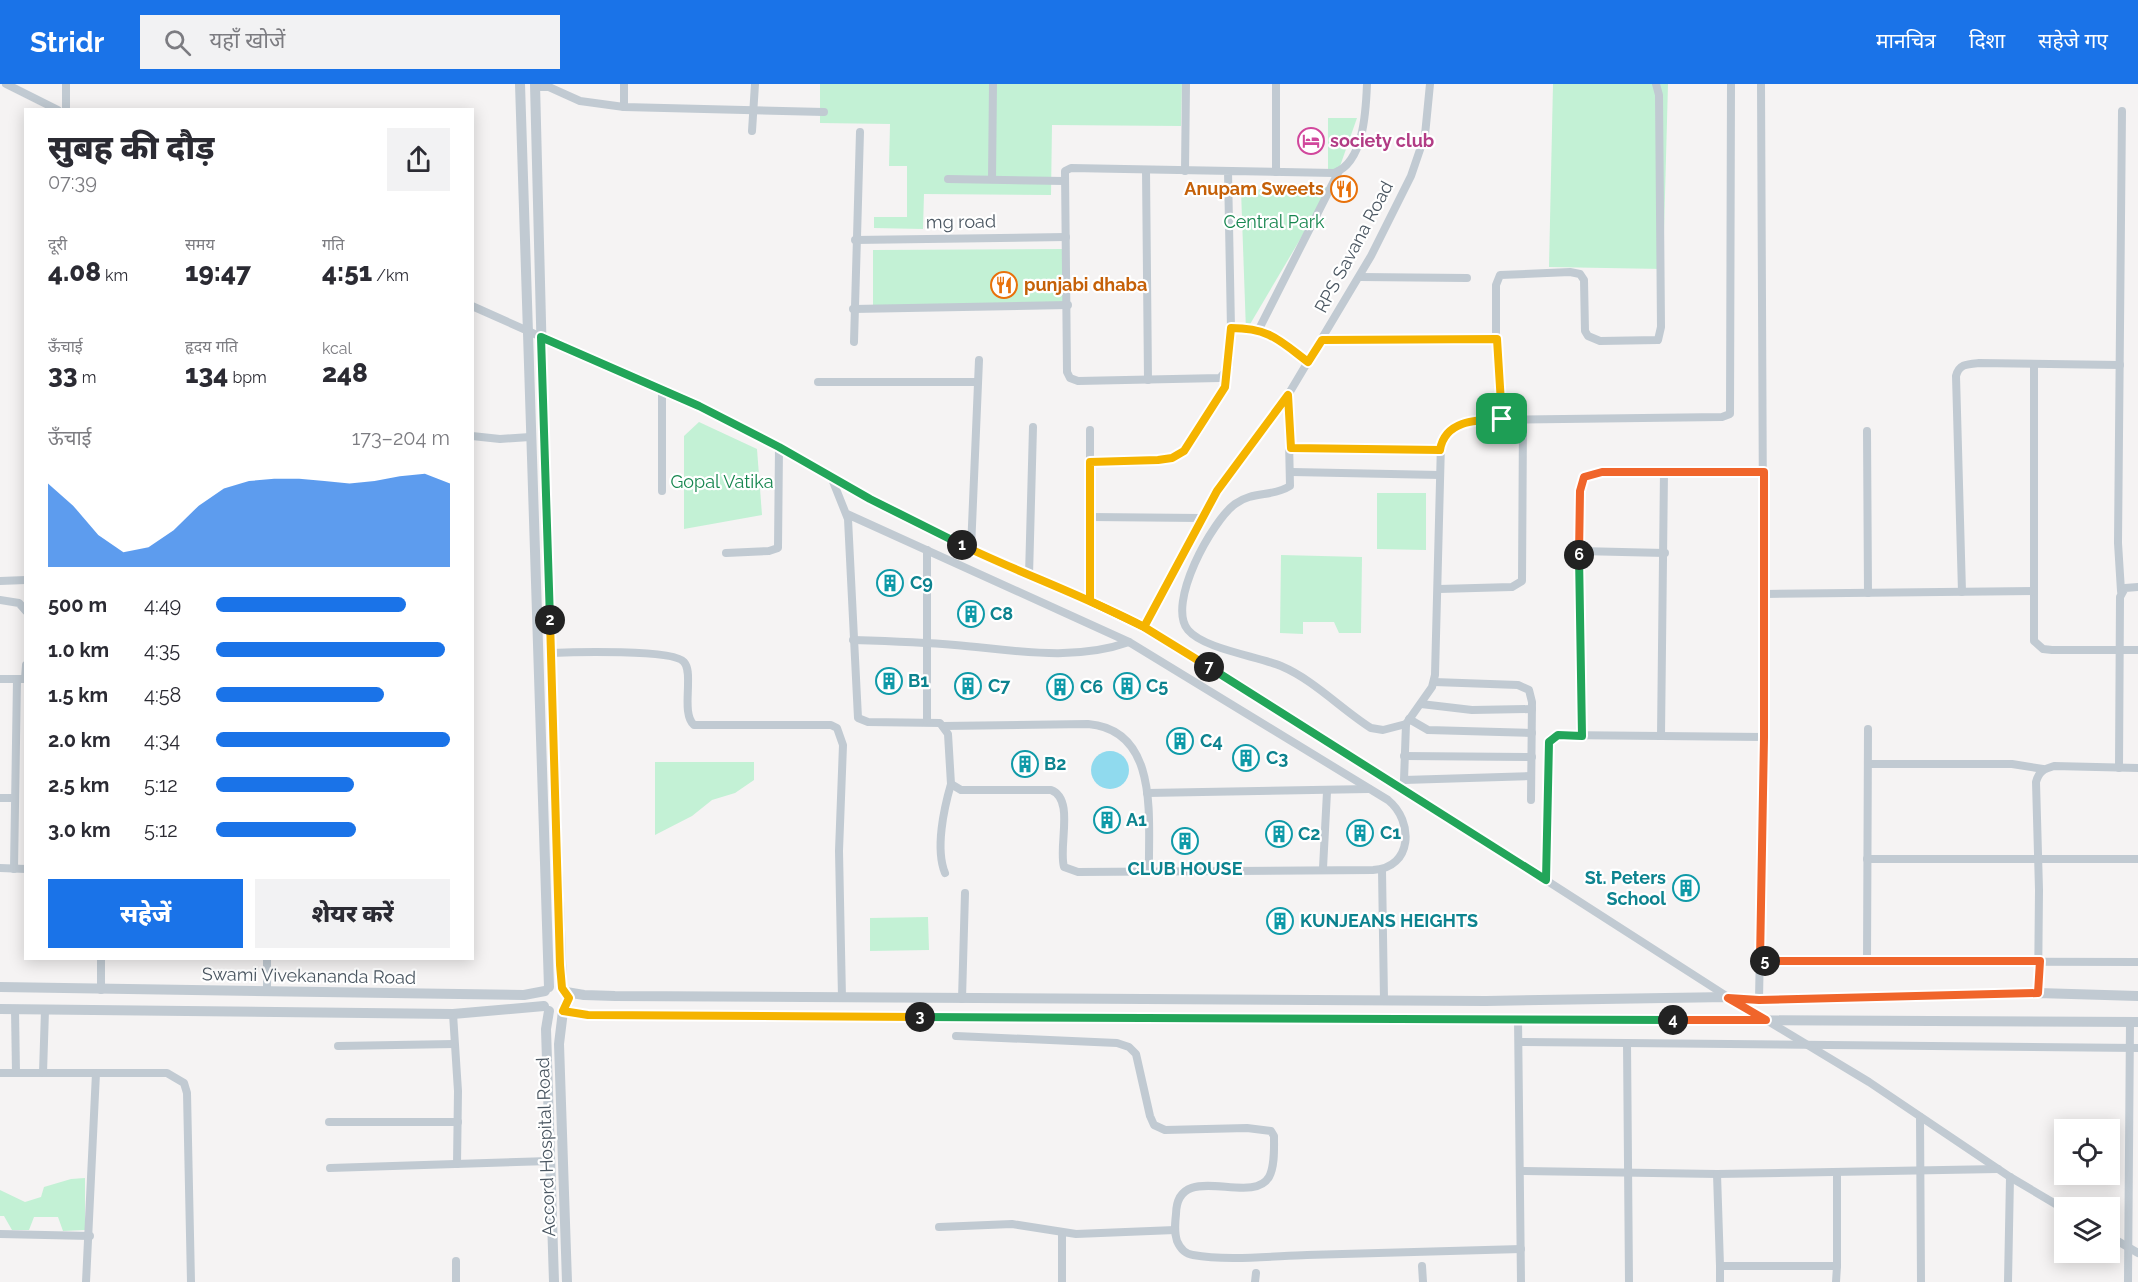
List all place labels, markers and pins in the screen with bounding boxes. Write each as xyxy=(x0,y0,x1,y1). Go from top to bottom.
hotel icon: society club xyxy=(1296,126,1326,156)
place label: society club xyxy=(1330,130,1434,151)
restaurant icon: Anupam Sweets xyxy=(1329,174,1359,204)
place label: Anupam Sweets xyxy=(1184,178,1324,199)
restaurant icon: punjabi dhaba xyxy=(989,270,1019,300)
place label: punjabi dhaba xyxy=(1024,274,1147,295)
pin xyxy=(1476,393,1527,444)
pin: 1 xyxy=(947,530,977,560)
pin: 6 xyxy=(1564,540,1594,570)
building icon: C9 xyxy=(875,568,905,598)
place label: C9 xyxy=(910,572,933,593)
building icon: C8 xyxy=(956,599,986,629)
place label: C8 xyxy=(990,603,1013,624)
pin: 2 xyxy=(535,605,565,635)
pin: 7 xyxy=(1194,652,1224,682)
building icon: B1 xyxy=(874,666,904,696)
place label: B1 xyxy=(908,670,929,691)
building icon: C7 xyxy=(953,671,983,701)
building icon: C5 xyxy=(1112,671,1142,701)
building icon: C6 xyxy=(1045,672,1075,702)
place label: C7 xyxy=(988,675,1011,696)
place label: C5 xyxy=(1146,675,1168,696)
place label: C6 xyxy=(1080,676,1103,697)
building icon: C4 xyxy=(1165,726,1195,756)
place label: C4 xyxy=(1200,730,1223,751)
building icon: C3 xyxy=(1231,743,1261,773)
place label: C3 xyxy=(1266,747,1288,768)
building icon: B2 xyxy=(1010,749,1040,779)
place label: B2 xyxy=(1044,753,1066,774)
building icon: A1 xyxy=(1092,805,1122,835)
place label: A1 xyxy=(1126,809,1147,830)
building icon: C1 xyxy=(1345,818,1375,848)
building icon: C2 xyxy=(1264,819,1294,849)
place label: C1 xyxy=(1380,822,1401,843)
place label: C2 xyxy=(1298,823,1321,844)
building icon: CLUB HOUSE xyxy=(1170,826,1200,856)
place label: CLUB HOUSE xyxy=(1128,858,1243,879)
place label: St. Peters School xyxy=(1585,867,1666,909)
building icon: St. Peters School xyxy=(1671,873,1701,903)
building icon: KUNJEANS HEIGHTS xyxy=(1265,906,1295,936)
place label: KUNJEANS HEIGHTS xyxy=(1300,910,1478,931)
pin: 5 xyxy=(1750,946,1780,976)
pin: 3 xyxy=(905,1002,935,1032)
pin: 4 xyxy=(1658,1005,1688,1035)

